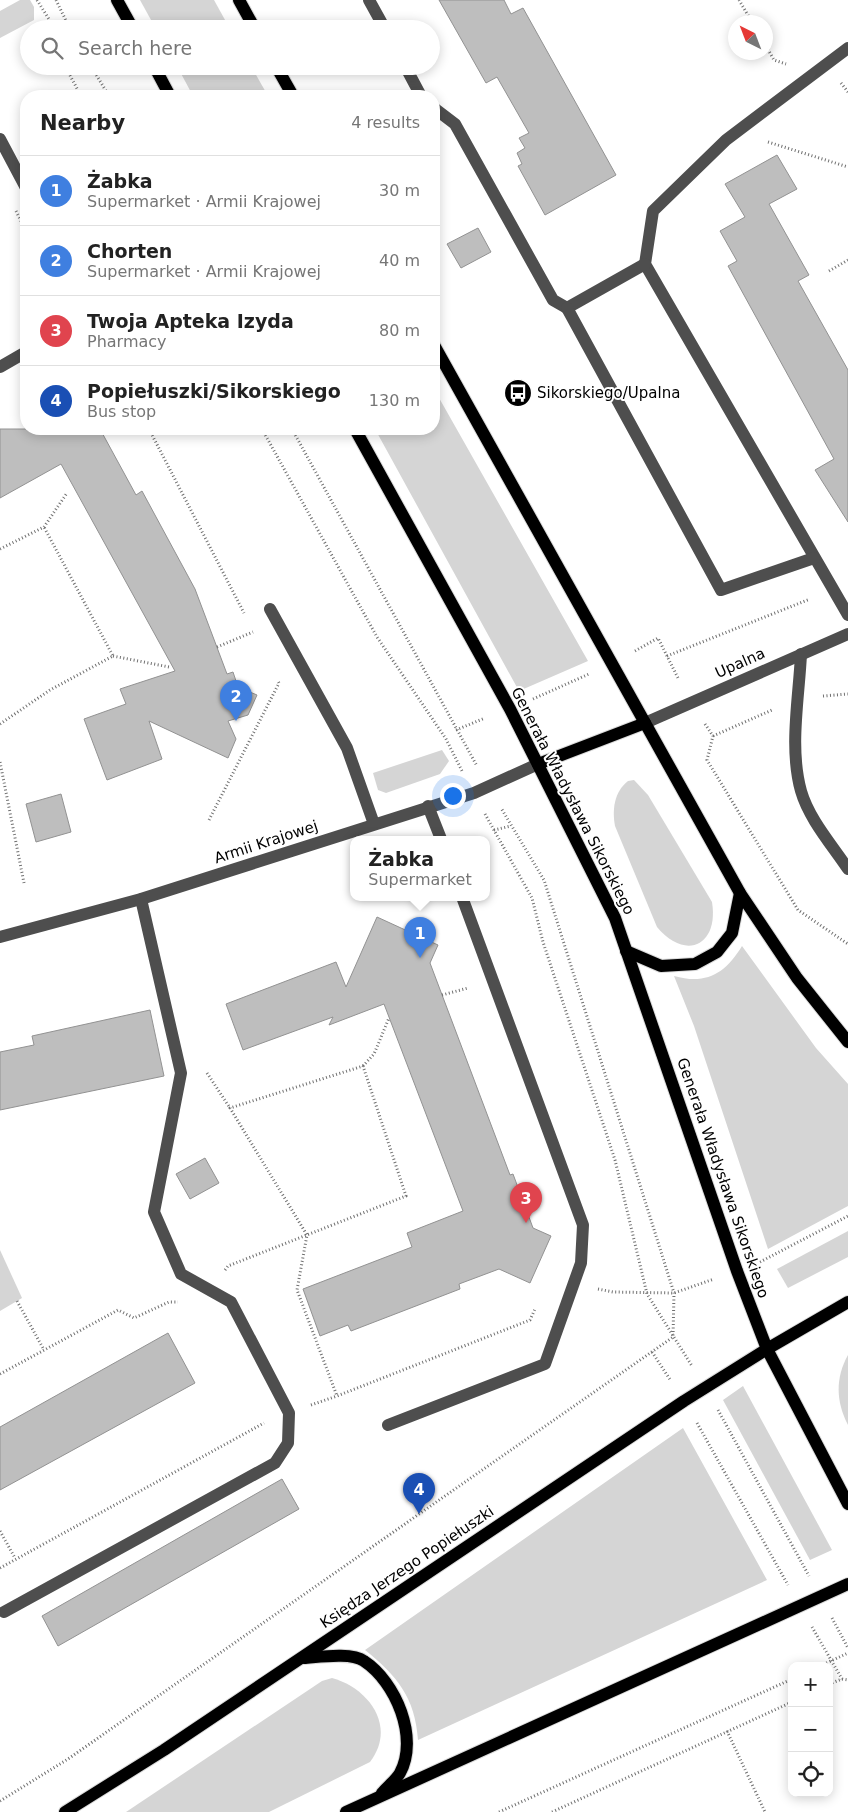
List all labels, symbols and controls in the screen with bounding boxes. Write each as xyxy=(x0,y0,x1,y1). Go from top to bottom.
north arrow xyxy=(728,15,773,60)
search box xyxy=(20,20,440,75)
icon: search xyxy=(38,34,66,62)
text: Search here xyxy=(78,37,192,59)
text: Nearby xyxy=(40,111,125,135)
text: 4 results xyxy=(351,113,420,132)
text: Żabka xyxy=(87,170,153,192)
text: 1 xyxy=(50,181,62,200)
text: 30 m xyxy=(379,181,420,200)
text: Supermarket · Armii Krajowej xyxy=(87,192,321,211)
text: Chorten xyxy=(87,240,172,262)
text: 2 xyxy=(50,251,62,270)
text: 40 m xyxy=(379,251,420,270)
text: Supermarket · Armii Krajowej xyxy=(87,262,321,281)
text: Twoja Apteka Izyda xyxy=(87,310,294,332)
text: 3 xyxy=(50,321,62,340)
text: 80 m xyxy=(379,321,420,340)
text: Pharmacy xyxy=(87,332,167,351)
bus stop icon: Sikorskiego/Upalna xyxy=(503,378,533,408)
text: Popiełuszki/Sikorskiego xyxy=(87,380,341,402)
place label: Sikorskiego/Upalna xyxy=(537,384,680,402)
text: 4 xyxy=(50,391,62,410)
text: 130 m xyxy=(369,391,420,410)
text: Bus stop xyxy=(87,402,156,421)
street label: Upalna xyxy=(712,644,768,682)
pin: 2 xyxy=(220,680,252,721)
street label: Generała Władysława Sikorskiego xyxy=(508,684,638,918)
your location xyxy=(440,783,466,809)
street label: Armii Krajowej xyxy=(212,817,320,867)
popup xyxy=(350,836,490,901)
text: Żabka xyxy=(368,848,434,870)
text: Supermarket xyxy=(368,870,472,889)
pin: 1 xyxy=(404,917,436,958)
street label: Generała Władysława Sikorskiego xyxy=(673,1055,773,1301)
pin: 3 xyxy=(510,1182,542,1223)
pin: 4 xyxy=(403,1473,435,1514)
street label: Księdza Jerzego Popiełuszki xyxy=(317,1502,497,1632)
map controls xyxy=(788,1662,833,1797)
button: + xyxy=(788,1662,833,1707)
button: − xyxy=(788,1707,833,1752)
button: locate xyxy=(788,1752,833,1797)

